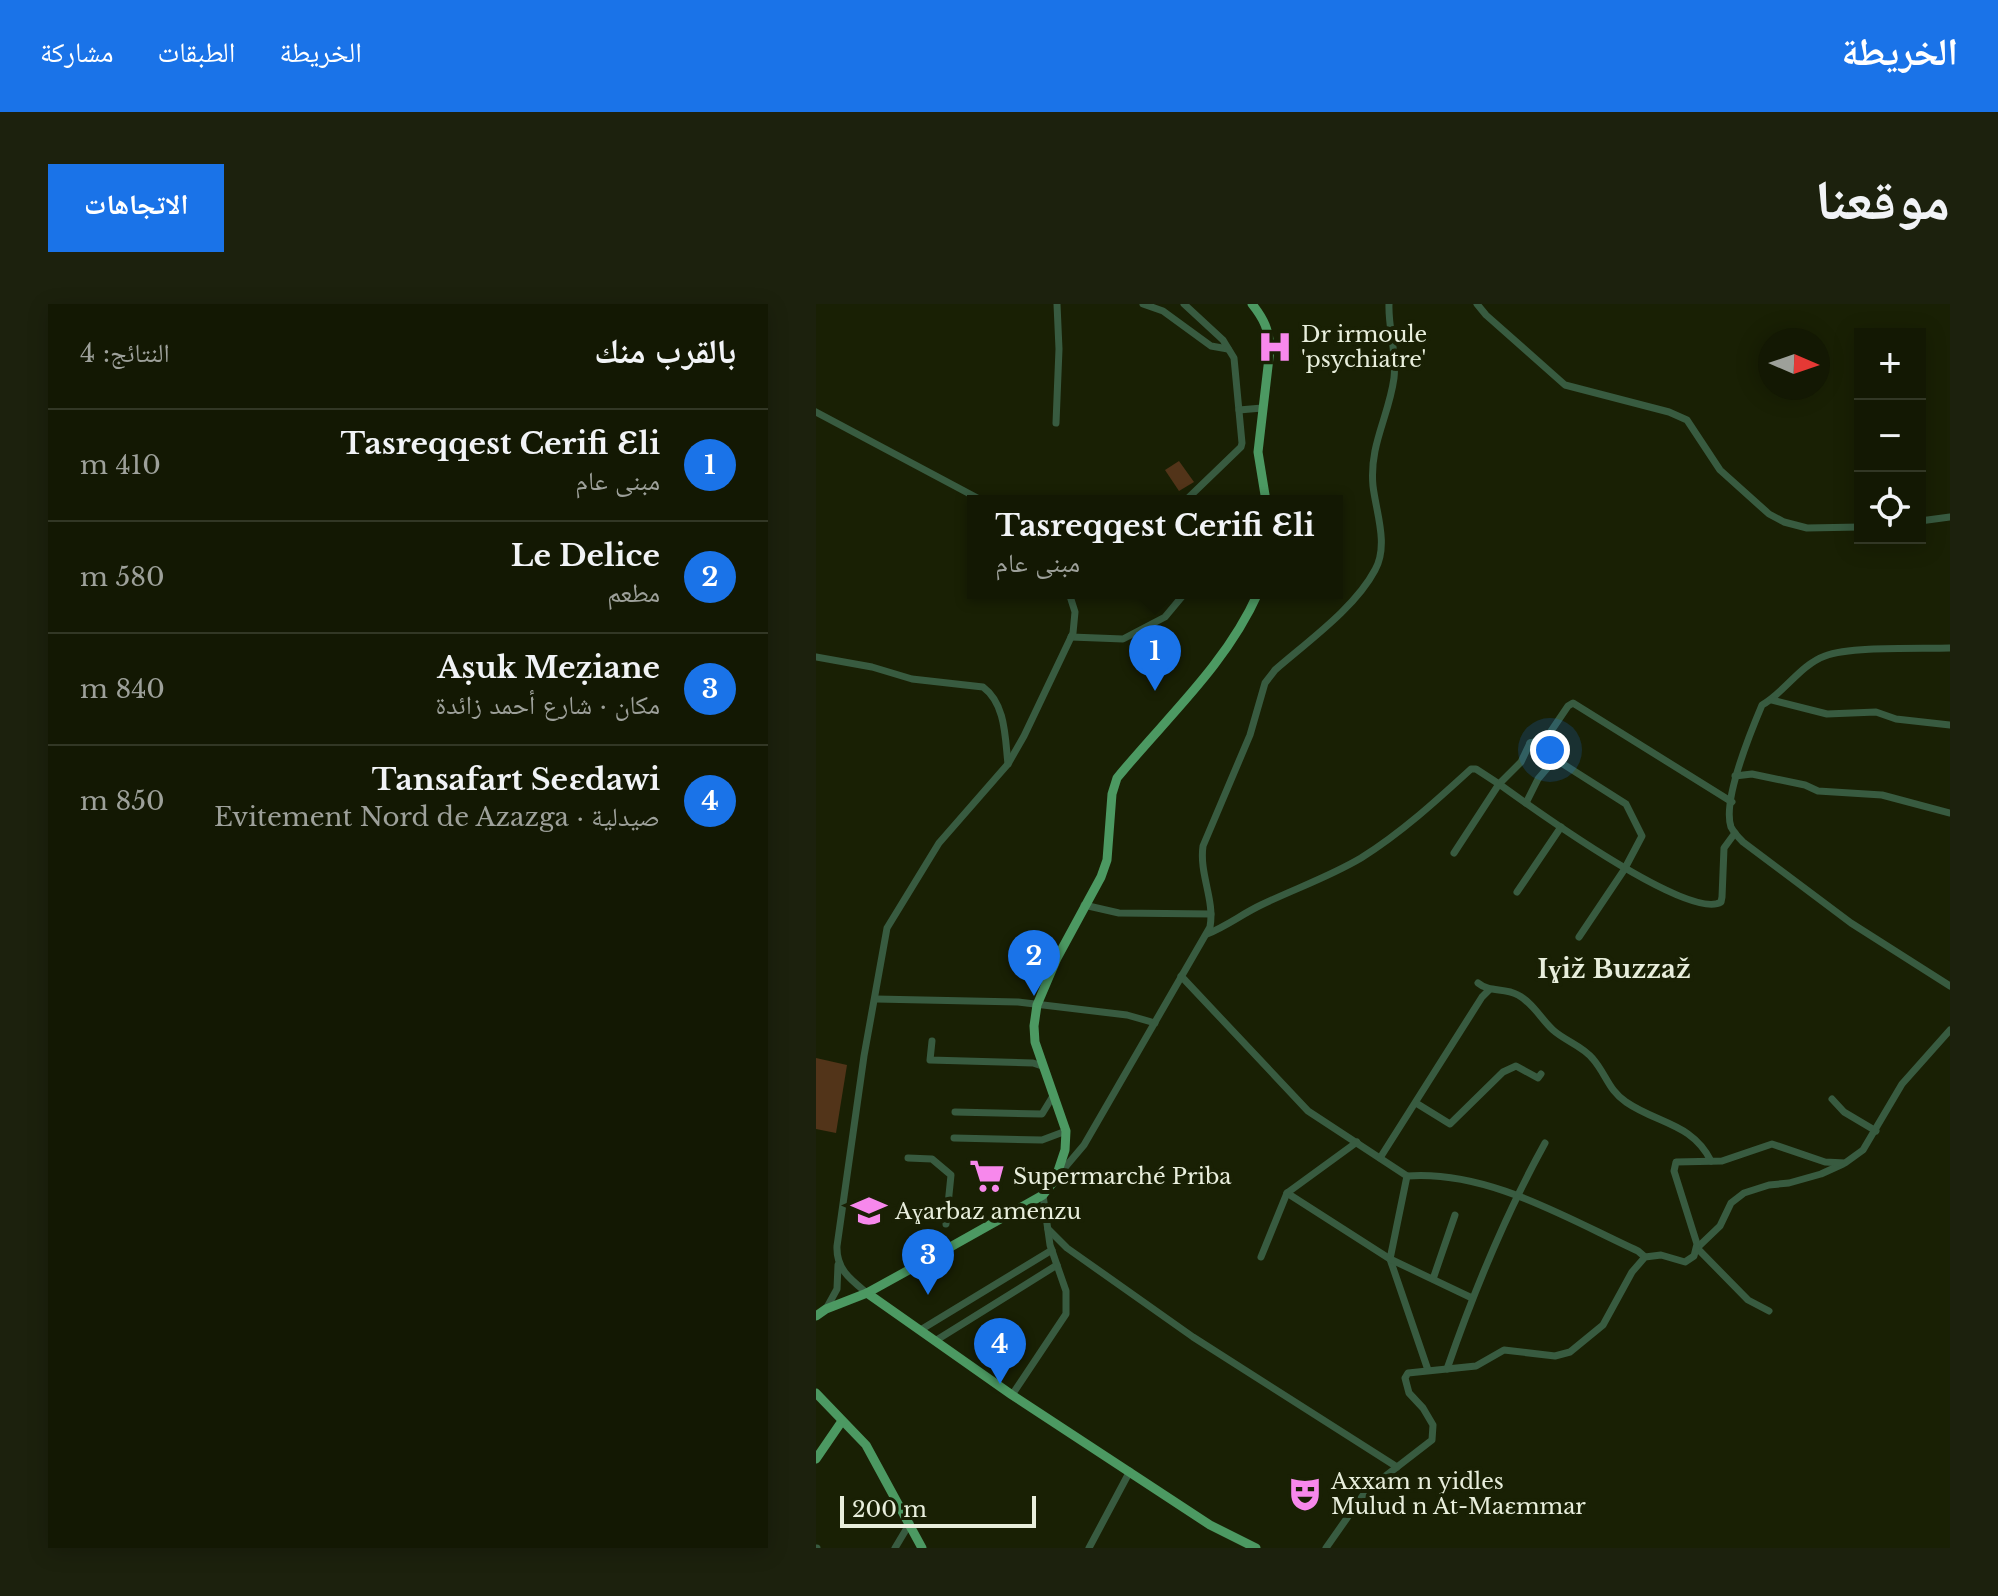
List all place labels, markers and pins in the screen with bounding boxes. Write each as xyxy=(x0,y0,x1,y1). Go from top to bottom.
place label: Dr irmoule 'psychiatre' xyxy=(1301,321,1427,373)
hospital icon: Dr irmoule 'psychiatre' xyxy=(1256,328,1294,366)
pin: 1 xyxy=(1129,625,1181,691)
pin: 2 xyxy=(1008,930,1060,996)
supermarket icon: Supermarché Priba xyxy=(968,1157,1006,1195)
place label: Supermarché Priba xyxy=(1013,1163,1232,1190)
school or university icon: Aɣarbaz amenzu xyxy=(850,1192,888,1230)
place label: Aɣarbaz amenzu xyxy=(894,1198,1082,1225)
pin: 3 xyxy=(902,1229,954,1295)
pin: 4 xyxy=(974,1318,1026,1384)
place label: Axxam n yidles Mulud n At-Maɛmmar xyxy=(1330,1468,1586,1520)
theatre icon: Axxam n yidles Mulud n At-Maɛmmar xyxy=(1286,1475,1324,1513)

